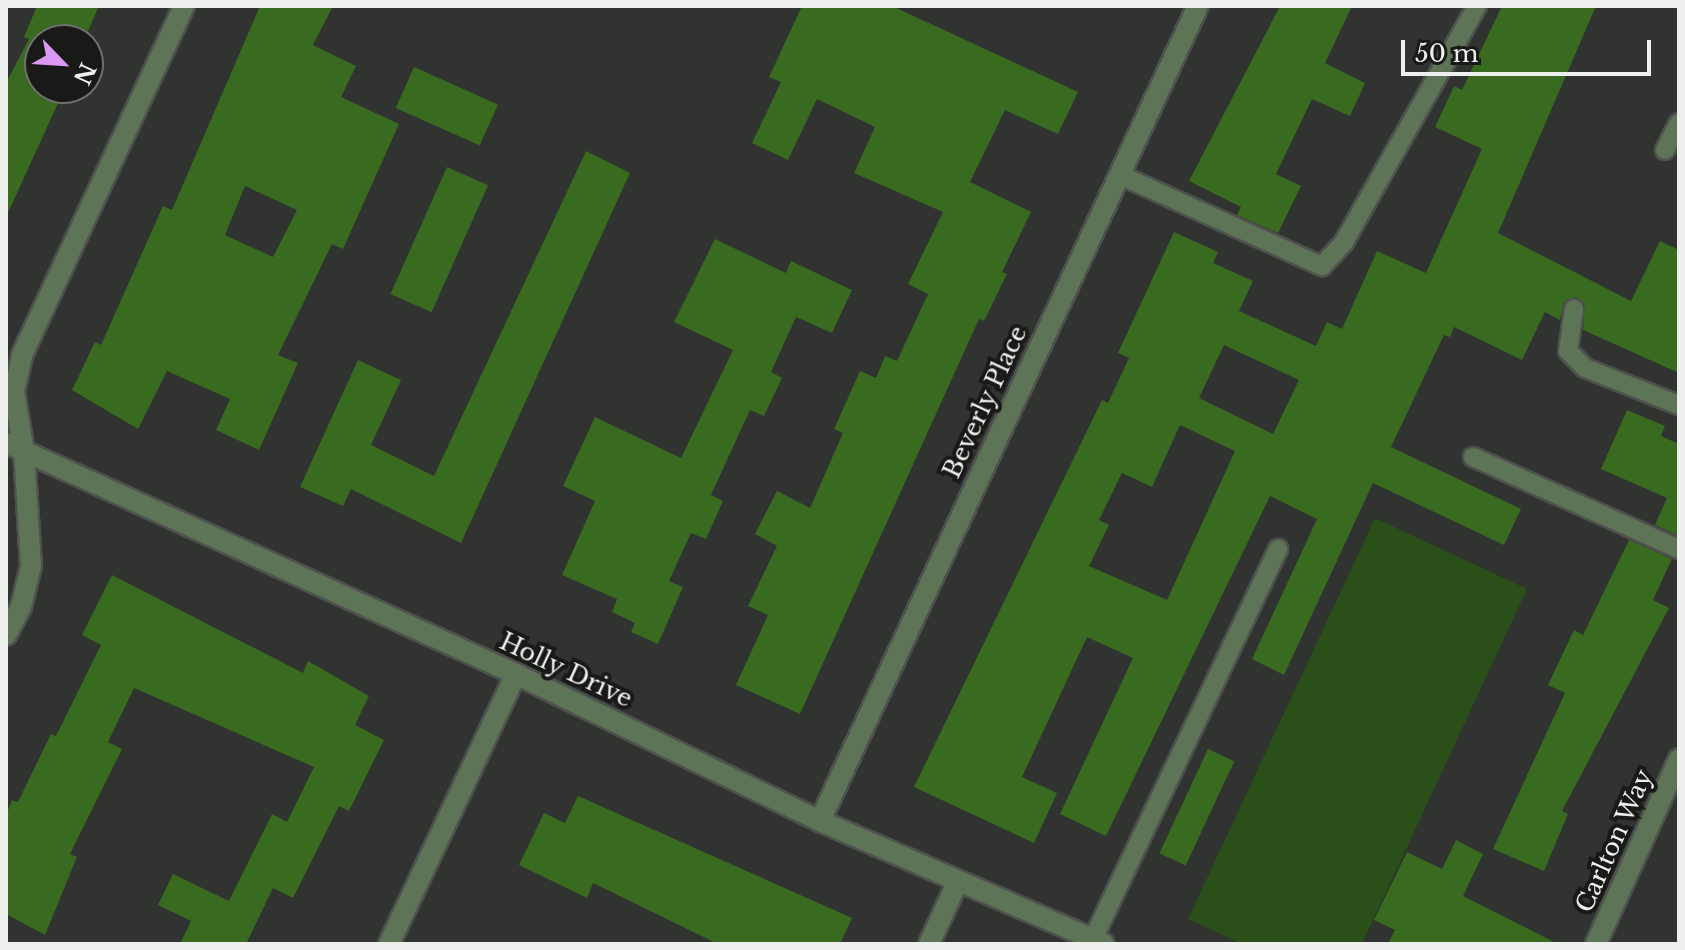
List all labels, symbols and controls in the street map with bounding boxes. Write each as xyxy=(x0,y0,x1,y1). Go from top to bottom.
north arrow xyxy=(24,24,104,104)
scale bar xyxy=(1405,24,1655,74)
text: 50 m xyxy=(1415,39,1478,68)
text: N xyxy=(68,58,101,89)
street label: Beverly Place xyxy=(937,321,1033,483)
street label: Holly Drive xyxy=(495,627,637,713)
street label: Carlton Way xyxy=(1569,765,1659,917)

